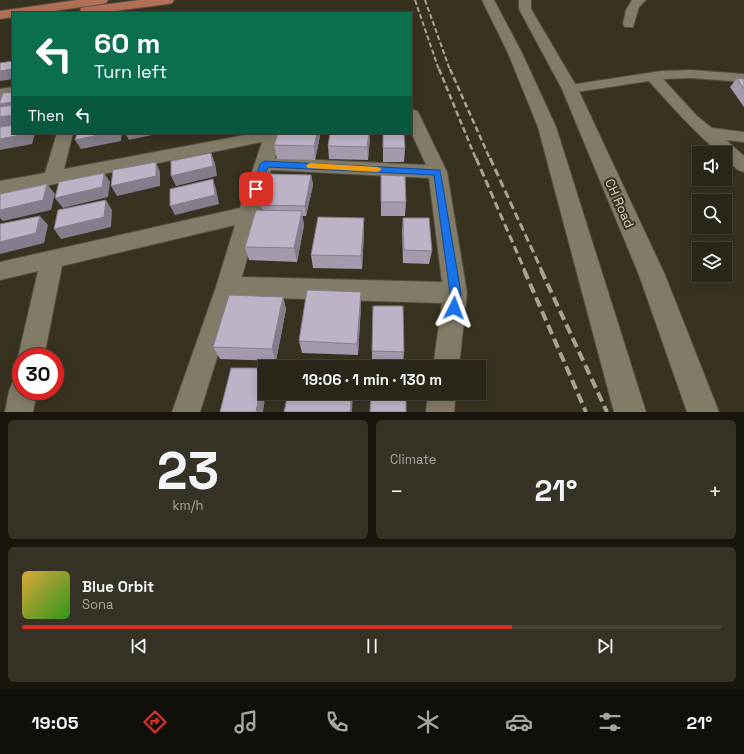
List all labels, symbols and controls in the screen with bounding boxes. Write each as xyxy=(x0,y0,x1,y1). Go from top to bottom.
text: 60 m xyxy=(94,25,160,61)
icon: left xyxy=(28,28,80,80)
text: Turn left xyxy=(94,60,167,83)
icon: left xyxy=(72,104,94,126)
text: Then xyxy=(28,106,64,125)
map controls xyxy=(692,146,732,282)
button: sound xyxy=(692,146,732,186)
pin xyxy=(239,172,273,206)
street label: CH Road xyxy=(601,176,638,230)
icon: arrive xyxy=(245,178,267,200)
button: search xyxy=(692,194,732,234)
button: layers xyxy=(692,242,732,282)
position arrow xyxy=(433,287,475,329)
speed limit sign: 30 xyxy=(12,348,64,400)
text: 19:06 · 1 min · 130 m xyxy=(302,370,442,389)
text: 23 xyxy=(157,438,219,504)
text: Climate xyxy=(390,451,436,468)
text: 21° xyxy=(534,471,578,510)
text: − xyxy=(390,477,404,505)
text: + xyxy=(708,477,722,505)
text: km/h xyxy=(173,497,203,514)
text: Blue Orbit xyxy=(82,577,154,596)
text: Sona xyxy=(82,596,113,613)
icon: previous xyxy=(128,635,150,657)
icon: pause xyxy=(361,635,383,657)
icon: next xyxy=(594,635,616,657)
icon: directions xyxy=(141,708,169,736)
icon: music xyxy=(232,708,260,736)
icon: phone xyxy=(323,708,351,736)
icon: climate xyxy=(414,708,442,736)
icon: car xyxy=(505,708,533,736)
icon: filters xyxy=(596,708,624,736)
text: 19:05 xyxy=(31,711,79,734)
text: 21° xyxy=(687,711,712,734)

